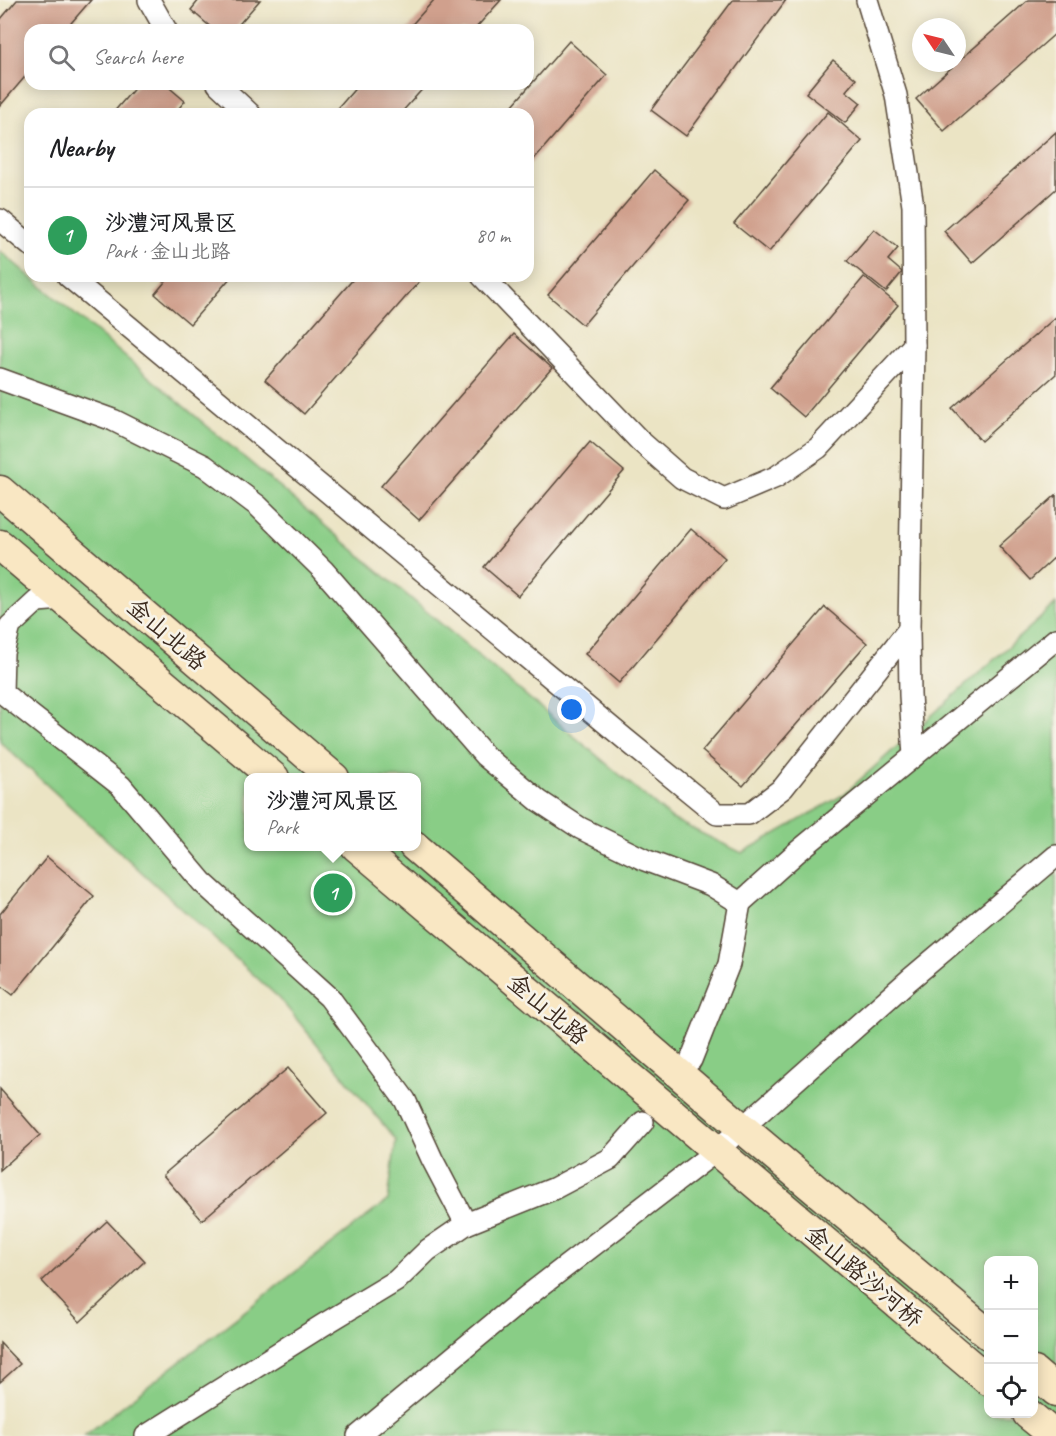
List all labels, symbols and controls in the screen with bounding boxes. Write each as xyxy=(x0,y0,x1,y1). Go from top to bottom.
north arrow xyxy=(912,18,966,72)
search box xyxy=(24,24,534,90)
icon: search xyxy=(45,41,78,74)
text: Search here xyxy=(93,43,183,71)
text: Nearby xyxy=(48,131,113,164)
text: 沙澧河风景区 xyxy=(105,209,237,237)
text: 1 xyxy=(63,223,72,248)
text: 80 m xyxy=(476,223,510,248)
text: Park · 金山北路 xyxy=(105,239,230,264)
street label: 金山北路 xyxy=(121,591,213,677)
your location xyxy=(557,695,586,724)
popup xyxy=(244,773,421,851)
text: 沙澧河风景区 xyxy=(266,787,399,815)
text: Park xyxy=(266,815,298,840)
pin: 1 xyxy=(314,870,352,916)
street label: 金山北路 xyxy=(502,967,594,1051)
street label: 金山路沙河桥 xyxy=(799,1218,929,1334)
map controls xyxy=(984,1256,1038,1418)
button: + xyxy=(984,1256,1038,1310)
button: − xyxy=(984,1310,1038,1364)
button: locate xyxy=(984,1364,1038,1418)

